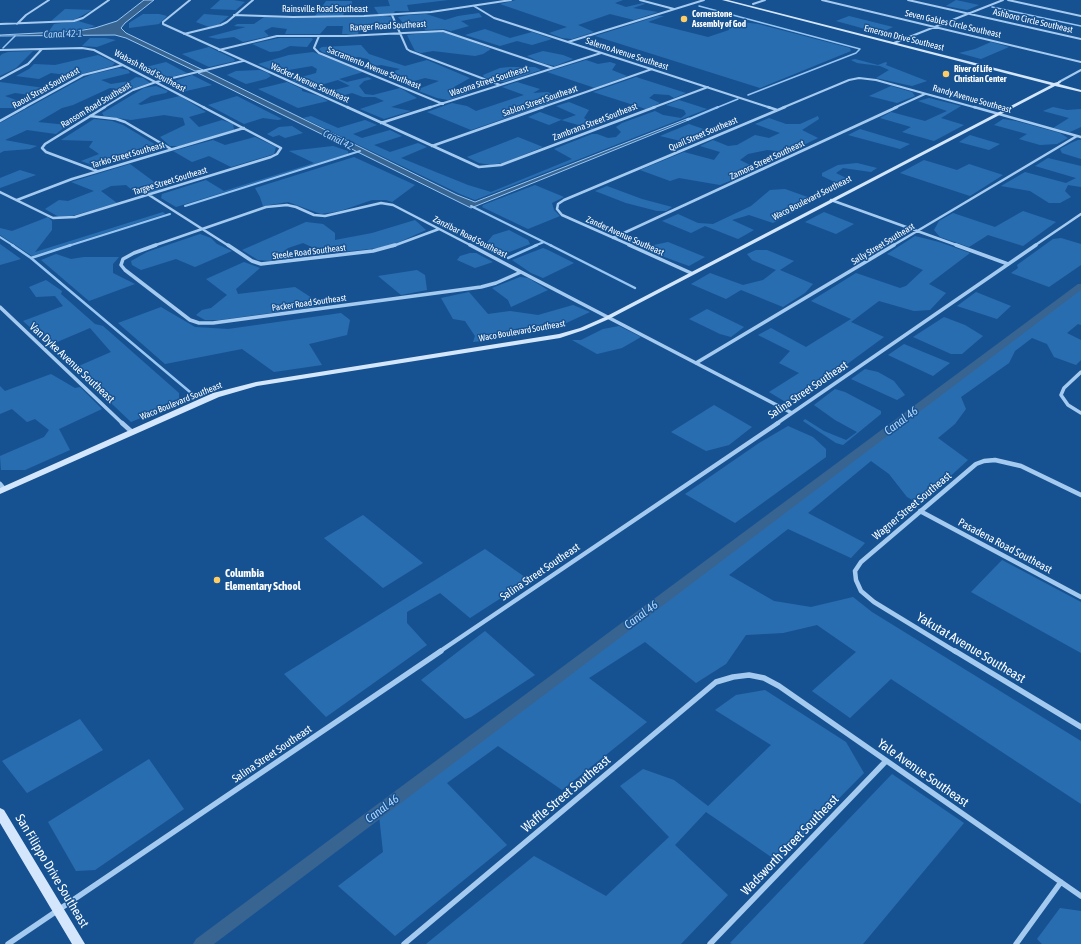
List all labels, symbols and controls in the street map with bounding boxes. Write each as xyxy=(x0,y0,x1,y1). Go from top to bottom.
street label: Rainsville Road Southeast xyxy=(282,4,368,14)
street label: Ashboro Circle Southeast xyxy=(992,7,1074,35)
street label: Seven Gables Circle Southeast xyxy=(904,8,1002,40)
place label: Cornerstone Assembly of God xyxy=(692,9,746,30)
marker: Cornerstone Assembly of God xyxy=(679,14,689,24)
street label: Ranger Road Southeast xyxy=(350,19,426,33)
street label: Emerson Drive Southeast xyxy=(863,23,945,53)
water label: Canal 42-1 xyxy=(43,27,83,41)
street label: Salerno Avenue Southeast xyxy=(584,36,670,72)
street label: Sacramento Avenue Southeast xyxy=(325,44,423,92)
street label: Wabash Road Southeast xyxy=(112,48,188,94)
street label: Wacker Avenue Southeast xyxy=(269,61,351,105)
street label: Wacona Street Southeast xyxy=(448,63,530,99)
place label: River of Life Christian Center xyxy=(954,64,1007,85)
street label: Raoul Street Southeast xyxy=(10,65,82,111)
marker: River of Life Christian Center xyxy=(941,69,951,79)
street label: Ransom Road Southeast xyxy=(59,80,133,130)
street label: Sablon Street Southeast xyxy=(501,83,579,119)
street label: Randy Avenue Southeast xyxy=(931,83,1013,115)
street label: Zambrana Street Southeast xyxy=(551,101,639,143)
street label: Quail Street Southeast xyxy=(667,115,739,153)
water label: Canal 42 xyxy=(321,127,355,153)
street label: Zamora Street Southeast xyxy=(728,138,806,182)
street label: Tarkio Street Southeast xyxy=(90,139,166,171)
street label: Targee Street Southeast xyxy=(131,165,209,197)
street label: Waco Boulevard Southeast xyxy=(770,173,854,223)
street label: Zanzibar Road Southeast xyxy=(431,214,509,260)
street label: Zander Avenue Southeast xyxy=(584,214,666,258)
street label: Sally Street Southeast xyxy=(849,221,917,267)
street label: Steele Road Southeast xyxy=(272,242,346,262)
street label: Packer Road Southeast xyxy=(271,292,347,314)
street label: Waco Boulevard Southeast xyxy=(478,318,566,344)
street label: Van Dyke Avenue Southeast xyxy=(27,320,117,406)
street label: Salina Street Southeast xyxy=(766,358,850,422)
street label: Waco Boulevard Southeast xyxy=(138,380,224,422)
water label: Canal 46 xyxy=(881,404,921,438)
street label: Wagner Street Southeast xyxy=(870,469,954,543)
street label: Pasadena Road Southeast xyxy=(956,516,1054,576)
street label: Salina Street Southeast xyxy=(498,540,582,604)
place label: Columbia Elementary School xyxy=(225,567,301,593)
marker: Columbia Elementary School xyxy=(212,575,222,585)
water label: Canal 46 xyxy=(621,598,661,632)
street label: Yakutat Avenue Southeast xyxy=(914,609,1028,687)
street label: Salina Street Southeast xyxy=(230,722,314,786)
street label: Yale Avenue Southeast xyxy=(874,736,972,810)
street label: Waffle Street Southeast xyxy=(518,752,614,836)
water label: Canal 46 xyxy=(362,792,402,826)
street label: Wadsworth Street Southeast xyxy=(738,792,842,898)
street label: San Filippo Drive Southeast xyxy=(12,811,92,931)

